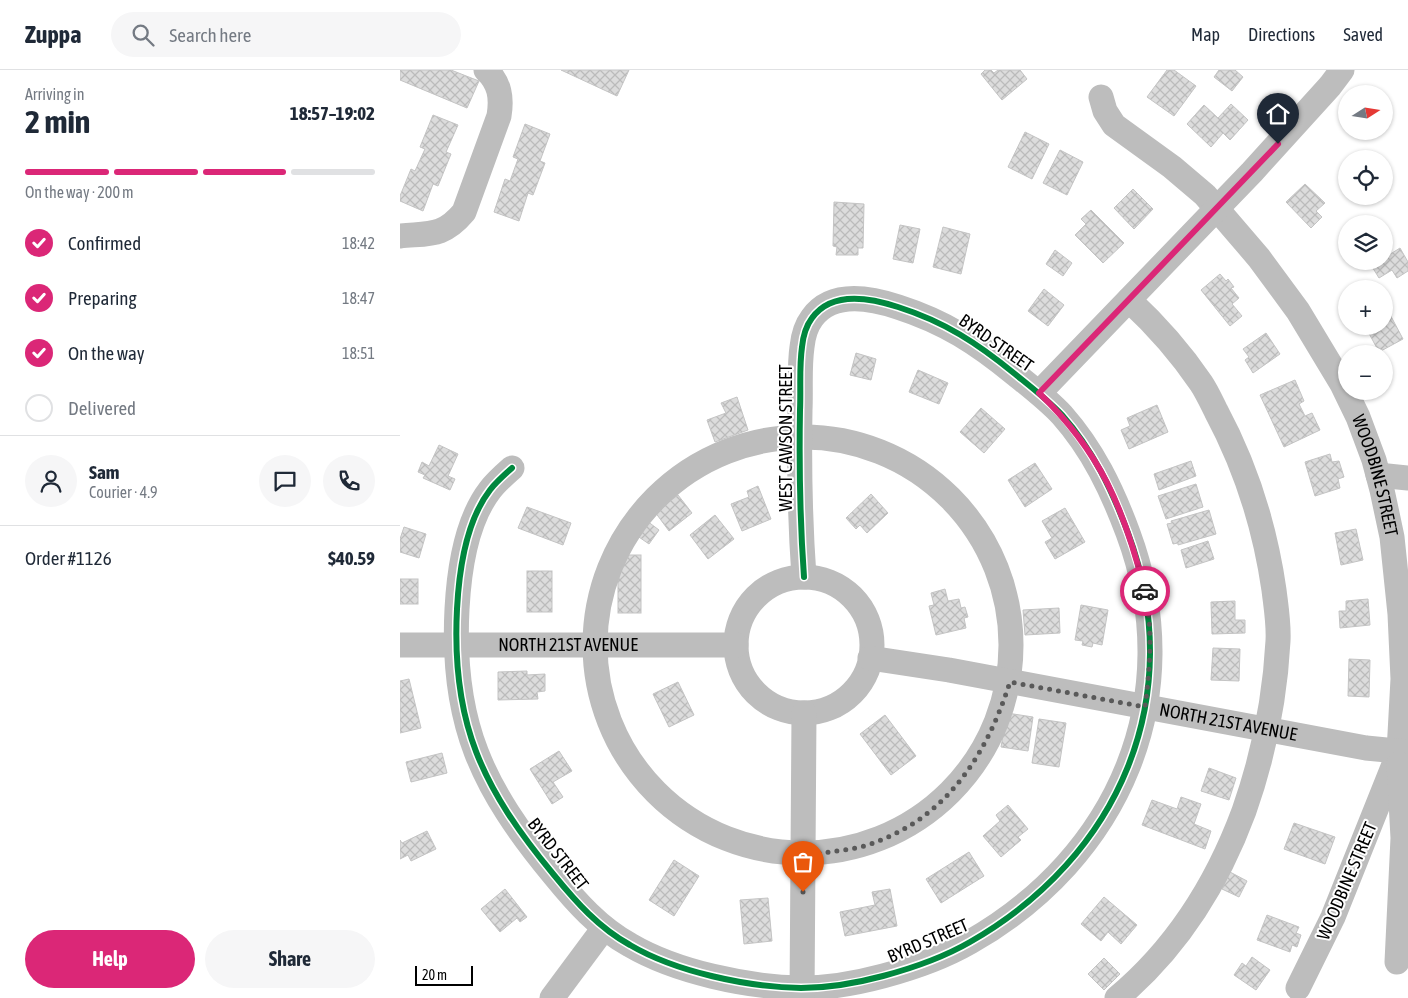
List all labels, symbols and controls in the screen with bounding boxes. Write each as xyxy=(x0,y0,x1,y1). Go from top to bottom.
search box xyxy=(111,12,461,57)
text: Zuppa xyxy=(25,21,81,48)
icon: search xyxy=(129,21,157,49)
text: Search here xyxy=(169,24,251,46)
text: Map xyxy=(1191,24,1220,45)
text: Directions xyxy=(1248,24,1315,45)
text: Saved xyxy=(1343,24,1383,45)
text: Arriving in xyxy=(25,85,85,103)
north arrow xyxy=(1338,85,1392,140)
map controls xyxy=(1338,85,1393,400)
pin xyxy=(1257,93,1299,144)
icon: home xyxy=(1264,100,1292,128)
text: 18:57–19:02 xyxy=(290,102,375,124)
text: 2 min xyxy=(25,103,90,140)
button: locate xyxy=(1338,150,1393,205)
text: On the way · 200 m xyxy=(25,183,134,201)
button: layers xyxy=(1338,215,1393,270)
icon: check xyxy=(25,229,53,257)
text: Confirmed xyxy=(68,232,141,254)
text: 18:42 xyxy=(342,234,375,252)
button: + xyxy=(1338,280,1393,335)
icon: check xyxy=(25,284,53,312)
text: Preparing xyxy=(68,287,137,309)
text: 18:47 xyxy=(342,289,375,307)
street label: BYRD STREET xyxy=(955,309,1038,376)
icon: check xyxy=(25,339,53,367)
text: On the way xyxy=(68,342,145,364)
text: 18:51 xyxy=(342,344,375,362)
button: − xyxy=(1338,345,1393,400)
street label: WEST CAWSON STREET xyxy=(775,364,796,512)
text: Delivered xyxy=(68,397,136,419)
street label: WOODBINE STREET xyxy=(1348,412,1403,538)
button: person xyxy=(25,455,77,507)
button: chat xyxy=(259,455,311,507)
button: phone xyxy=(323,455,375,507)
text: Sam xyxy=(89,461,120,483)
text: Courier · 4.9 xyxy=(89,483,158,501)
text: Order #1126 xyxy=(25,547,112,569)
text: $40.59 xyxy=(328,547,375,569)
courier xyxy=(1120,566,1170,616)
icon: car xyxy=(1131,577,1159,605)
street label: NORTH 21ST AVENUE xyxy=(498,634,638,655)
street label: NORTH 21ST AVENUE xyxy=(1158,699,1299,745)
street label: BYRD STREET xyxy=(524,813,593,894)
street label: WOODBINE STREET xyxy=(1312,819,1381,943)
pin xyxy=(782,841,824,892)
icon: bag xyxy=(789,848,817,876)
street label: BYRD STREET xyxy=(884,914,971,967)
button: Help xyxy=(25,930,195,988)
button: Share xyxy=(205,930,375,988)
scale bar xyxy=(415,963,472,986)
text: 20 m xyxy=(422,967,447,983)

